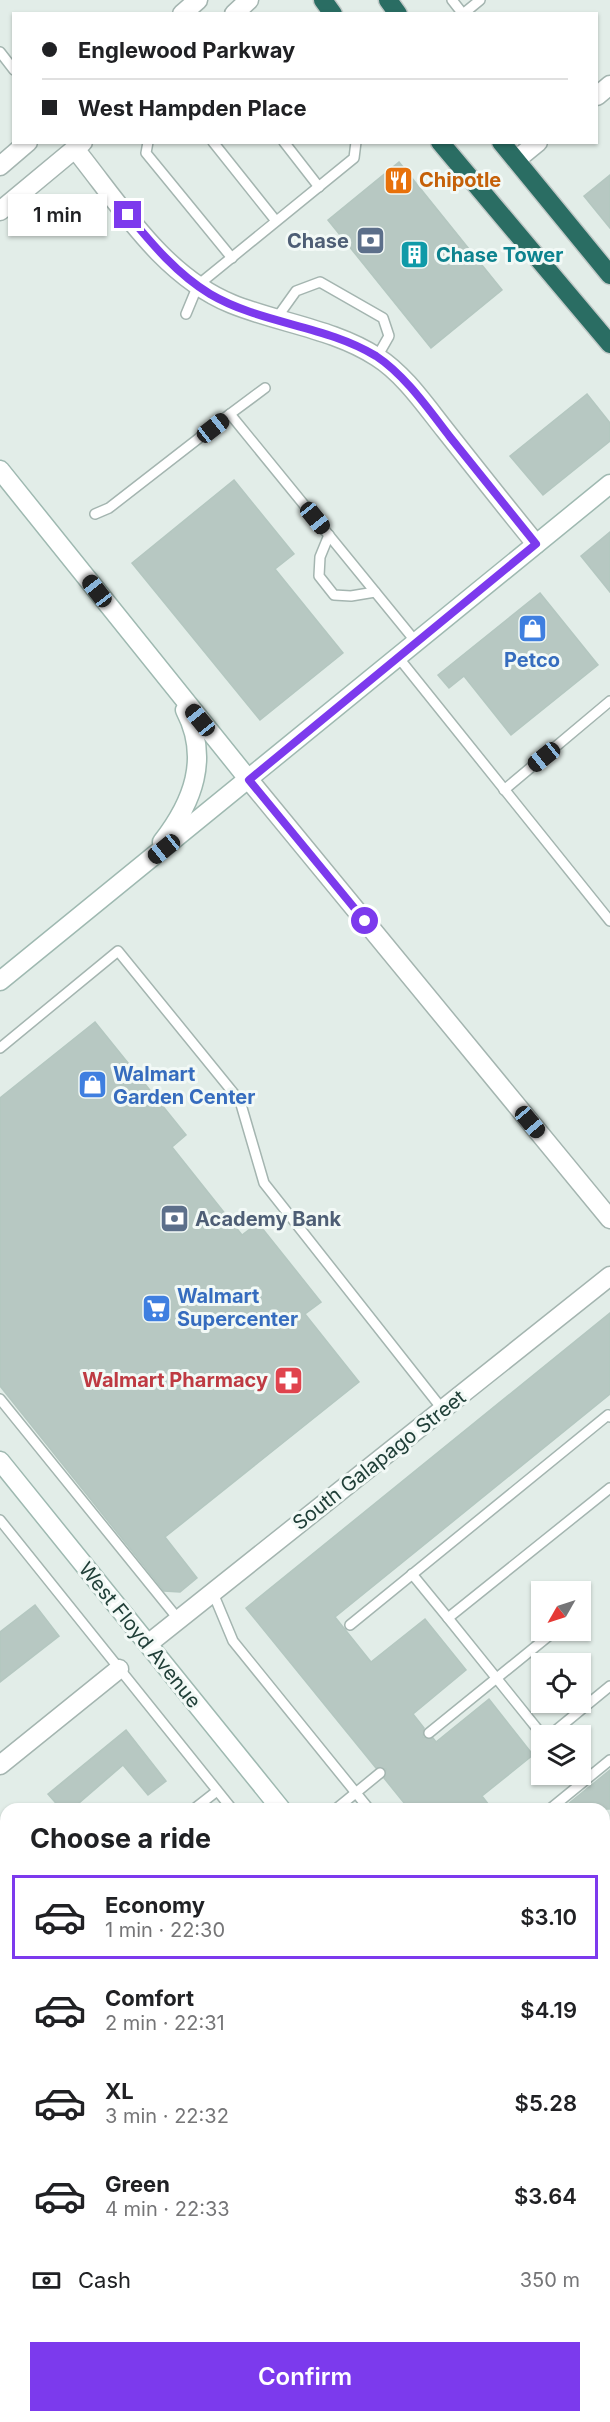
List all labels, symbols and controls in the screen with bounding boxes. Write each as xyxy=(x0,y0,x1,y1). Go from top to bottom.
text: Englewood Parkway xyxy=(78,37,295,63)
text: West Hampden Place xyxy=(78,95,307,121)
restaurant icon: Chipotle xyxy=(382,164,414,196)
place label: Chipotle xyxy=(419,168,501,192)
callout: 1 min xyxy=(8,194,107,236)
route end xyxy=(114,201,141,228)
text: 1 min xyxy=(33,203,82,227)
bank icon: Chase xyxy=(354,225,386,257)
place label: Chase xyxy=(287,229,349,253)
building icon: Chase Tower xyxy=(399,239,431,271)
place label: Chase Tower xyxy=(436,243,563,267)
car xyxy=(193,410,233,446)
car xyxy=(297,498,333,538)
car xyxy=(79,571,115,611)
shop icon: Petco xyxy=(516,613,548,645)
place label: Petco xyxy=(504,648,560,672)
car xyxy=(182,700,218,740)
car xyxy=(524,739,564,775)
car xyxy=(144,831,184,867)
route start xyxy=(351,907,378,934)
place label: Walmart Garden Center xyxy=(113,1062,255,1109)
shop icon: Walmart Garden Center xyxy=(76,1069,108,1101)
car xyxy=(512,1102,548,1142)
bank icon: Academy Bank xyxy=(158,1203,190,1235)
place label: Academy Bank xyxy=(195,1207,342,1231)
place label: Walmart Supercenter xyxy=(177,1284,298,1331)
supermarket icon: Walmart Supercenter xyxy=(140,1292,172,1324)
pharmacy icon: Walmart Pharmacy xyxy=(273,1364,305,1396)
place label: Walmart Pharmacy xyxy=(82,1368,268,1392)
street label: South Galapago Street xyxy=(288,1385,471,1535)
street label: West Floyd Avenue xyxy=(74,1557,206,1713)
north arrow xyxy=(531,1581,591,1641)
map controls xyxy=(531,1581,591,1785)
button: locate xyxy=(531,1653,591,1713)
button: layers xyxy=(531,1725,591,1785)
text: Choose a ride xyxy=(30,1822,211,1855)
icon: car xyxy=(33,1890,87,1944)
text: Economy xyxy=(105,1892,205,1918)
text: $3.10 xyxy=(520,1904,577,1930)
text: 1 min · 22:30 xyxy=(105,1918,225,1942)
icon: car xyxy=(33,1983,87,2037)
text: Comfort xyxy=(105,1985,194,2011)
text: $4.19 xyxy=(520,1997,577,2023)
text: 2 min · 22:31 xyxy=(105,2011,225,2035)
icon: car xyxy=(33,2076,87,2130)
text: XL xyxy=(105,2078,134,2104)
text: $5.28 xyxy=(515,2090,577,2116)
text: 3 min · 22:32 xyxy=(105,2104,229,2128)
icon: car xyxy=(33,2169,87,2223)
text: Green xyxy=(105,2171,170,2197)
text: $3.64 xyxy=(514,2183,577,2209)
text: 4 min · 22:33 xyxy=(105,2197,230,2221)
icon: cash xyxy=(30,2264,63,2297)
text: Cash xyxy=(78,2267,131,2293)
text: 350 m xyxy=(520,2268,580,2292)
button: Confirm xyxy=(30,2342,580,2411)

